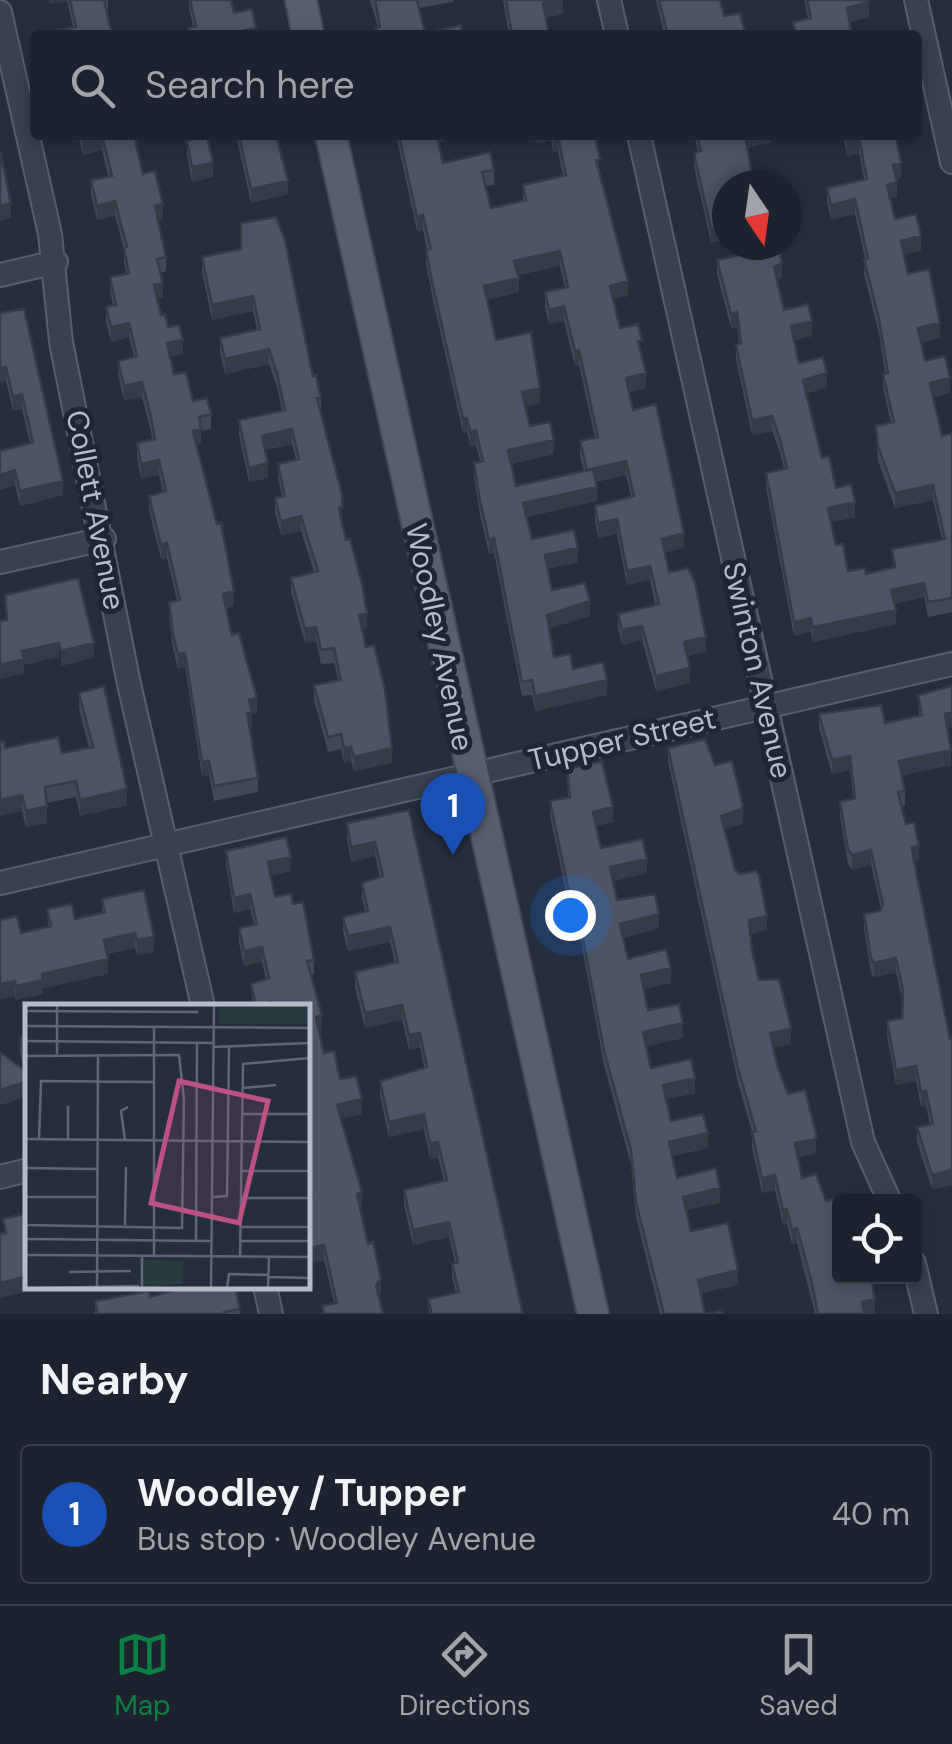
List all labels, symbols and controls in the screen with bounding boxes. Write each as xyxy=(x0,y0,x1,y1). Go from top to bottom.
search box xyxy=(30,30,922,140)
icon: search xyxy=(65,58,120,113)
text: Search here xyxy=(145,60,355,110)
north arrow xyxy=(712,170,802,260)
street label: Collett Avenue xyxy=(58,407,134,613)
street label: Woodley Avenue xyxy=(397,520,483,754)
street label: Swinton Avenue xyxy=(714,558,802,782)
street label: Tupper Street xyxy=(524,698,720,780)
pin: 1 xyxy=(420,772,486,855)
your location xyxy=(545,890,596,941)
inset map xyxy=(25,1004,310,1289)
map controls xyxy=(832,1194,922,1284)
button: locate xyxy=(832,1194,922,1284)
text: Nearby xyxy=(40,1352,189,1407)
text: Woodley / Tupper xyxy=(137,1468,466,1518)
text: 1 xyxy=(69,1493,80,1535)
text: 40 m xyxy=(832,1493,910,1535)
text: Bus stop · Woodley Avenue xyxy=(137,1518,536,1560)
tab: Map xyxy=(114,1627,171,1724)
tab: Directions xyxy=(399,1627,531,1724)
tab: Saved xyxy=(759,1627,838,1724)

